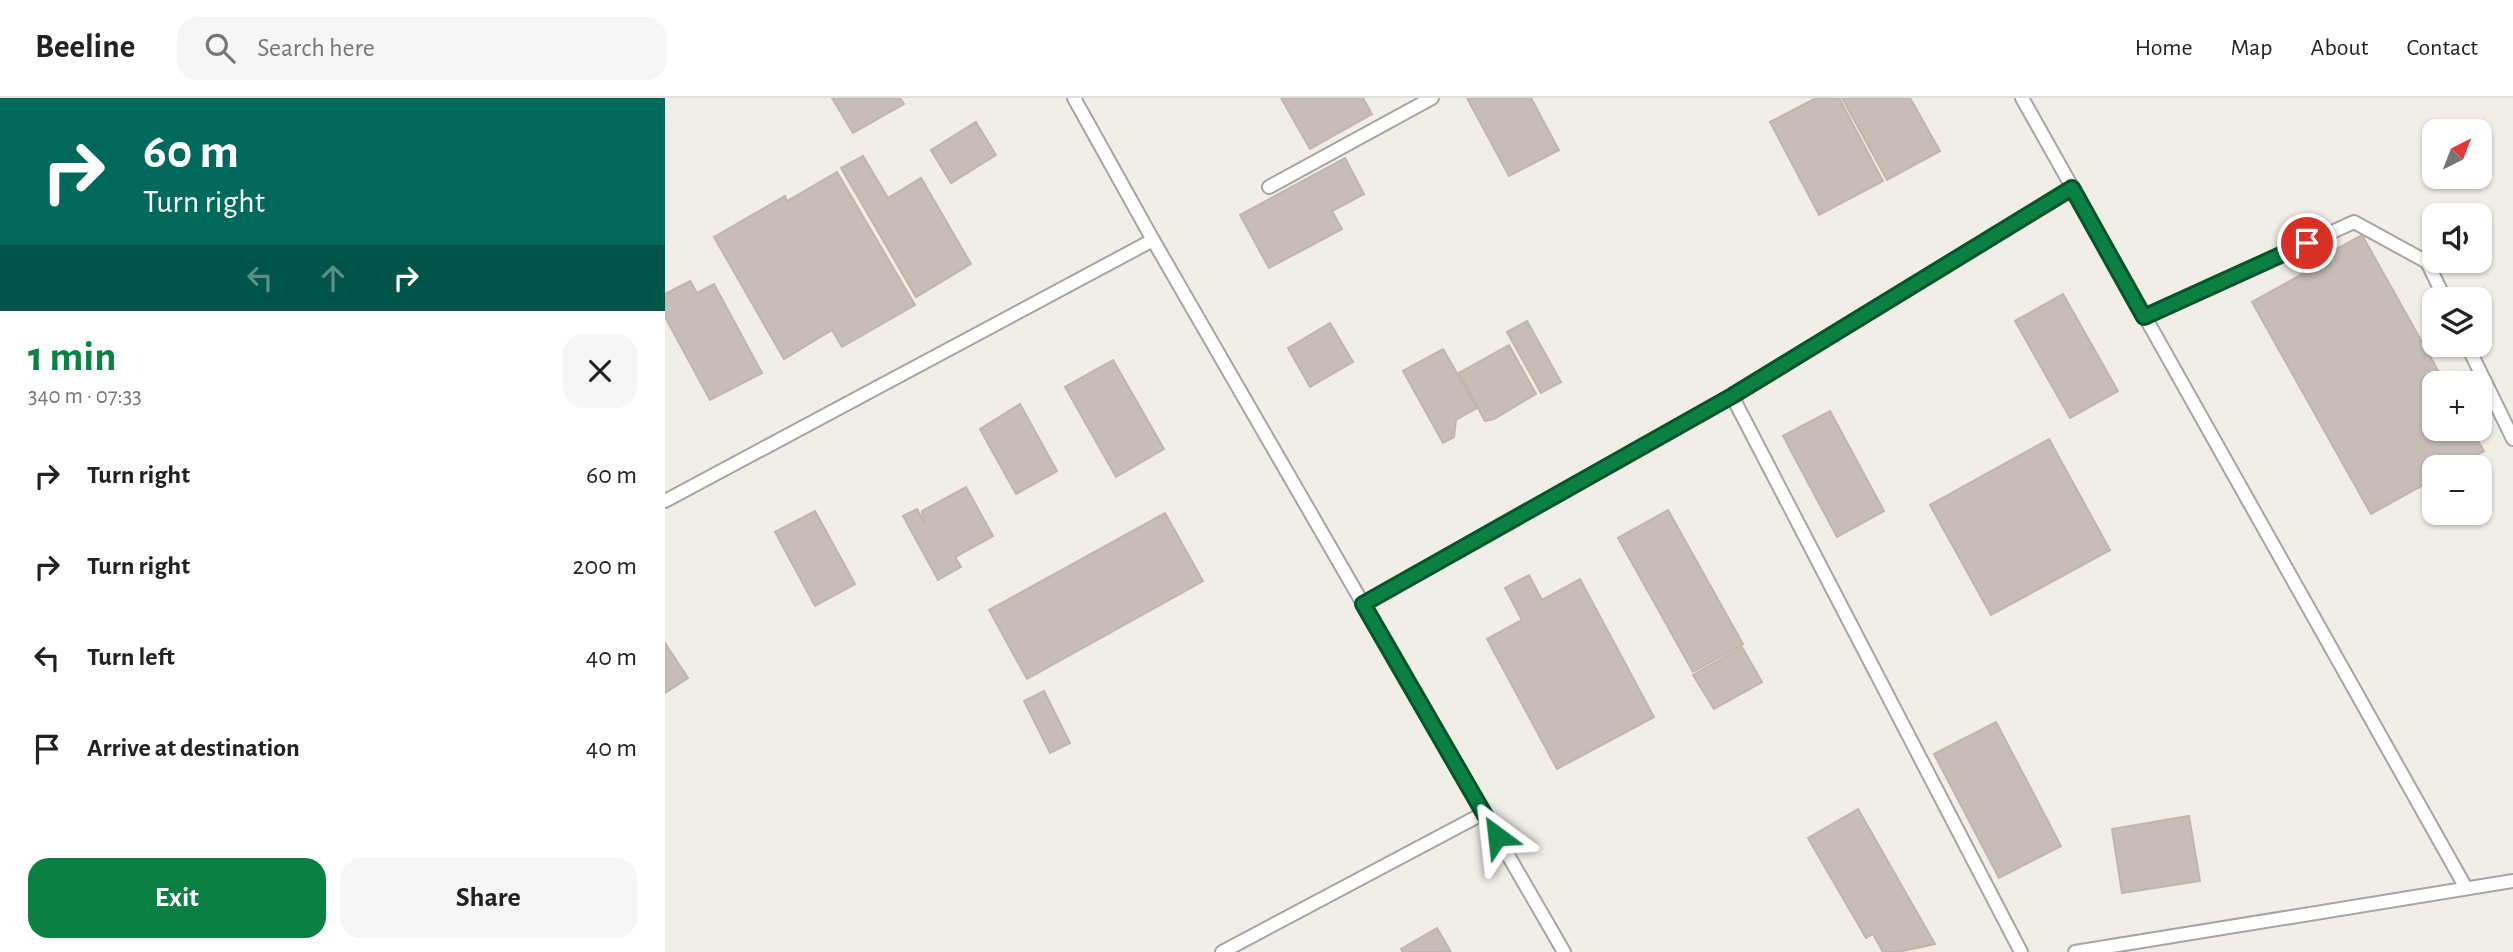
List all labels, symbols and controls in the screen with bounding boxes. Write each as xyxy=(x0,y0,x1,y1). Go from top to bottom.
search box xyxy=(177,17,667,80)
icon: search xyxy=(201,29,239,67)
text: Beeline xyxy=(35,31,135,64)
text: Search here xyxy=(257,35,375,61)
text: Home xyxy=(2135,36,2193,60)
text: Map xyxy=(2231,36,2273,60)
text: About xyxy=(2311,36,2368,60)
text: Contact xyxy=(2406,36,2478,60)
north arrow xyxy=(2422,119,2492,189)
map controls xyxy=(2422,119,2492,525)
icon: right xyxy=(28,126,119,217)
text: 60 m xyxy=(143,128,239,177)
text: Turn right xyxy=(143,186,265,218)
button: sound xyxy=(2422,203,2492,273)
pin xyxy=(2277,213,2337,273)
icon: arrive xyxy=(2288,224,2326,262)
icon: left xyxy=(241,259,279,297)
icon: ahead xyxy=(314,259,352,297)
icon: right xyxy=(387,259,425,297)
button: layers xyxy=(2422,287,2492,357)
button: close xyxy=(563,334,637,408)
text: 1 min xyxy=(28,336,117,378)
button: + xyxy=(2422,371,2492,441)
text: 340 m · 07:33 xyxy=(28,385,142,408)
button: − xyxy=(2422,455,2492,525)
icon: right xyxy=(28,457,66,495)
text: Turn right xyxy=(87,462,190,488)
text: 60 m xyxy=(586,462,637,488)
icon: right xyxy=(28,548,66,586)
text: Turn right xyxy=(87,553,190,579)
text: 200 m xyxy=(573,553,637,579)
icon: left xyxy=(28,639,66,677)
text: Turn left xyxy=(87,644,175,670)
text: 40 m xyxy=(586,644,637,670)
icon: arrive xyxy=(28,730,66,768)
text: Arrive at destination xyxy=(87,735,300,761)
text: 40 m xyxy=(586,735,637,761)
position arrow xyxy=(1460,799,1534,873)
button: Exit xyxy=(28,858,326,938)
button: Share xyxy=(340,858,637,938)

